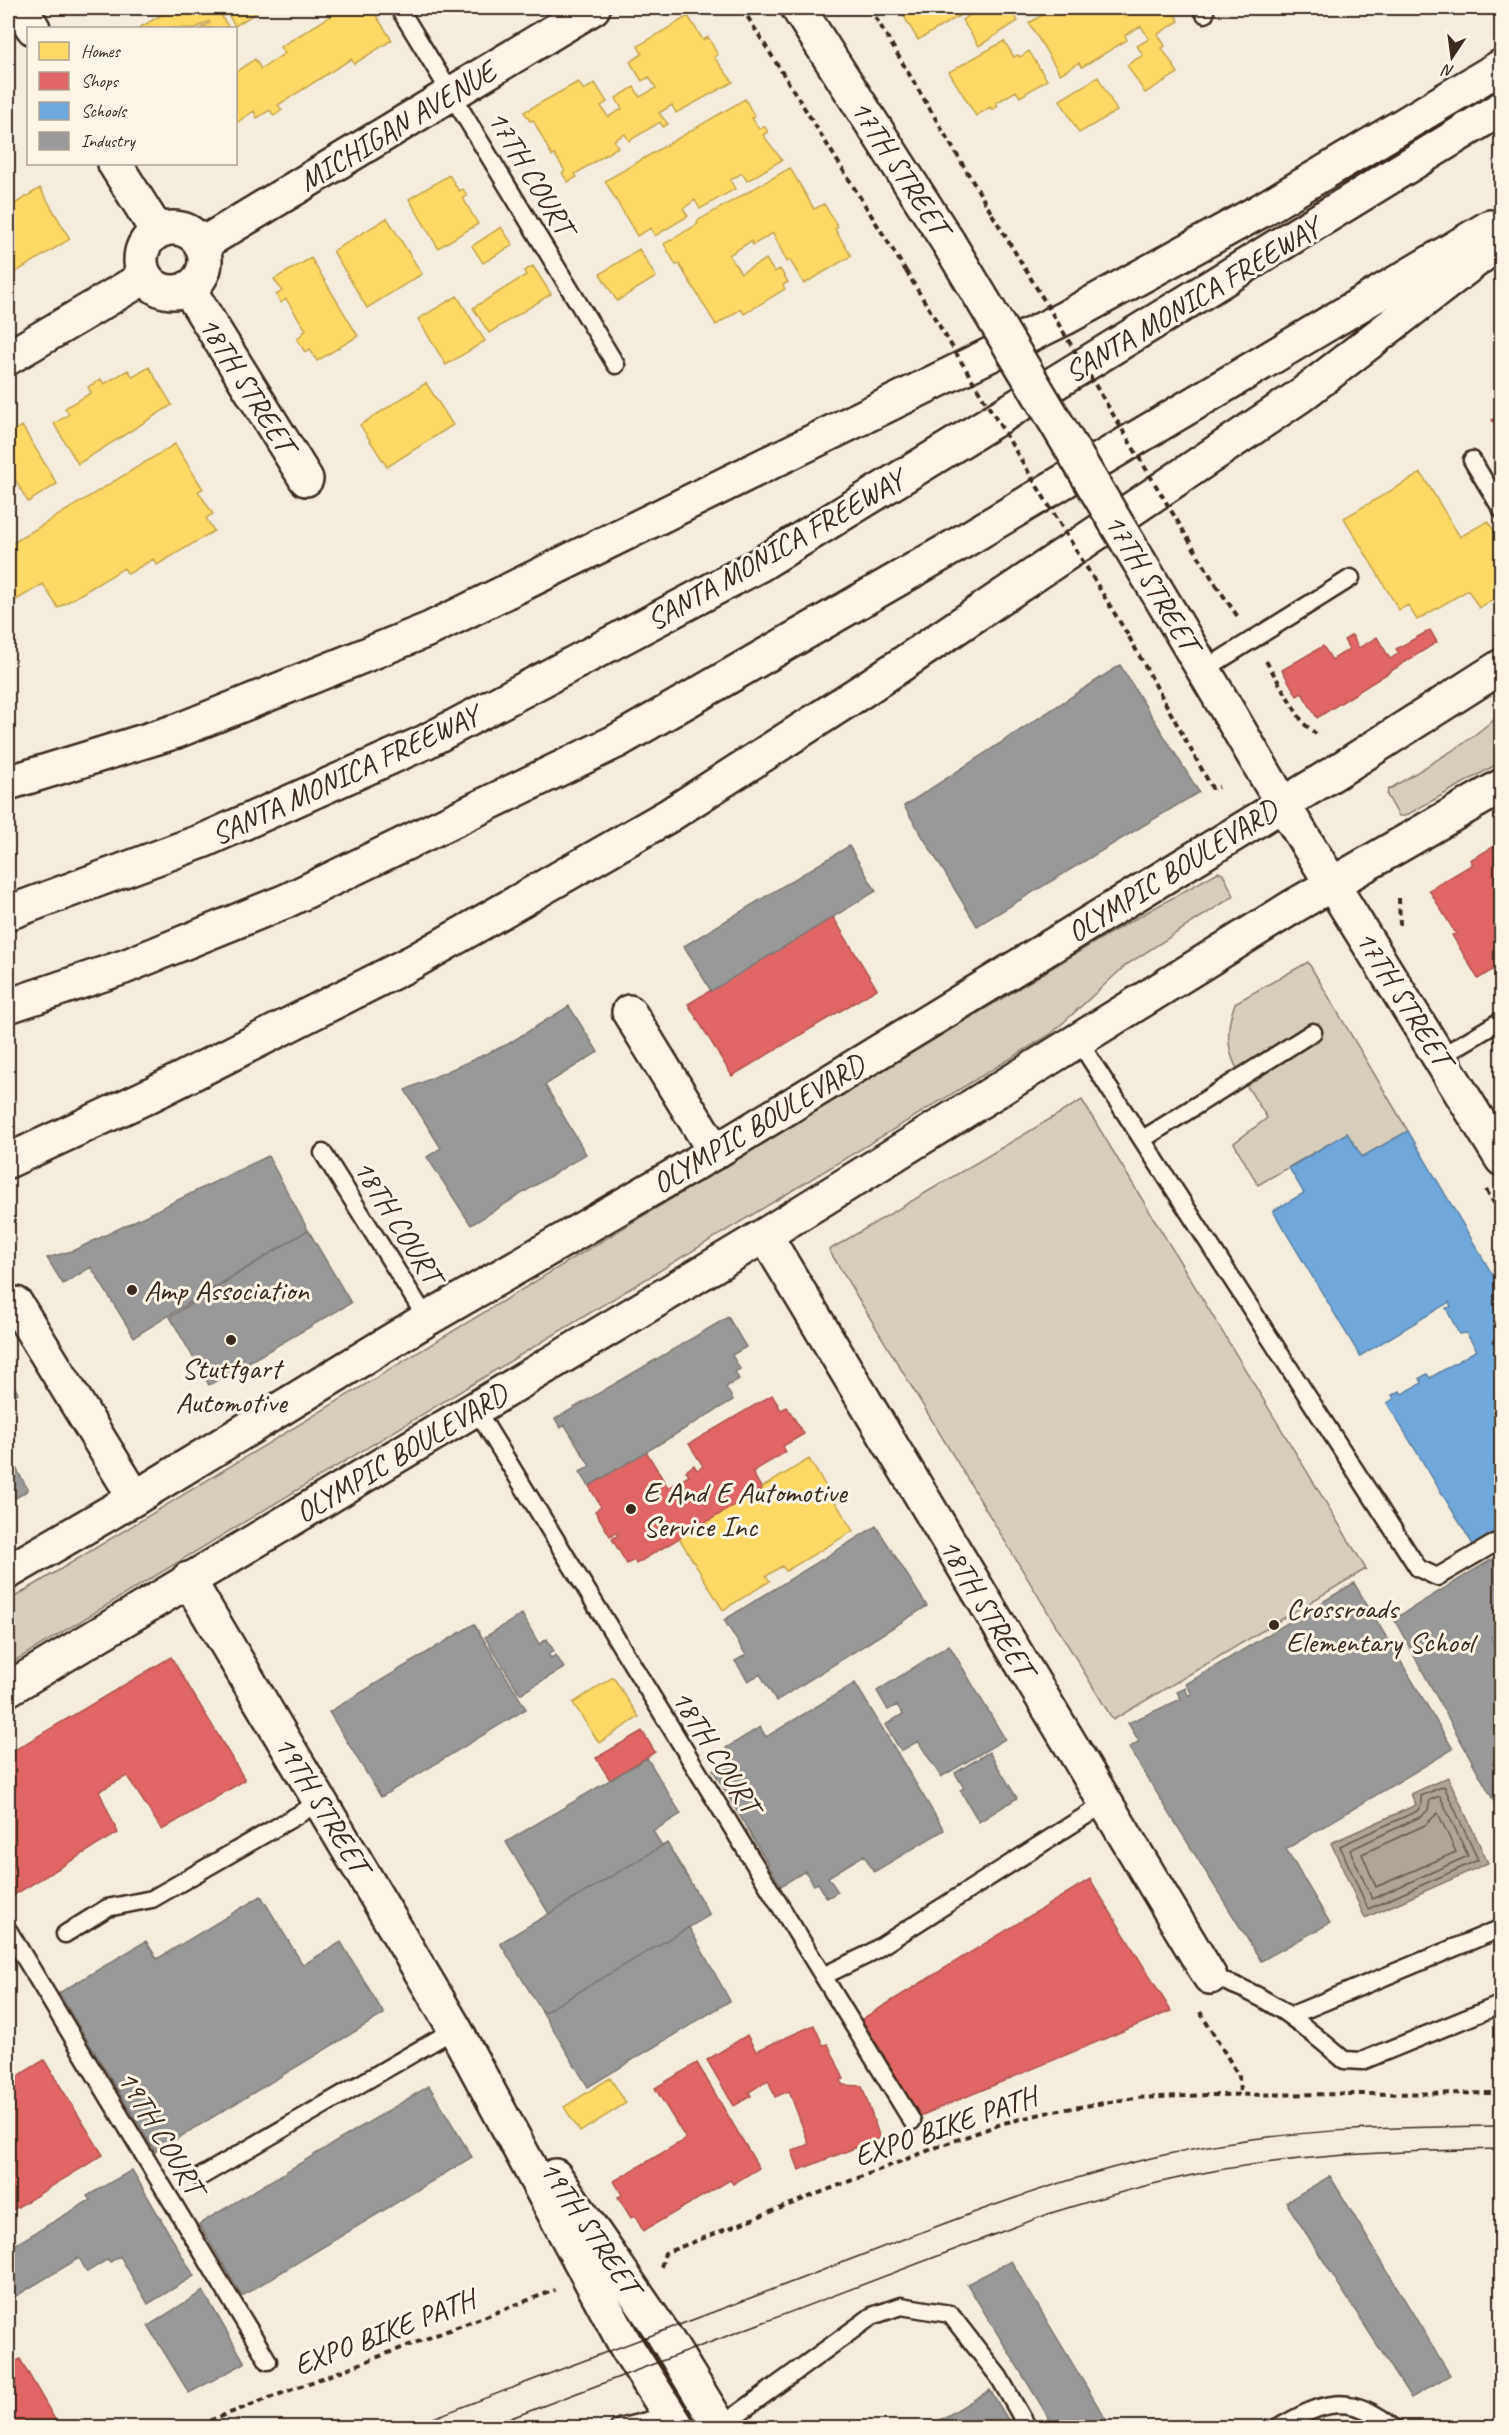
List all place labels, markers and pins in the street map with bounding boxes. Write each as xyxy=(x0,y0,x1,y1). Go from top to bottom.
place label: Amp Association xyxy=(144,1271,310,1309)
marker: Amp Association xyxy=(125,1283,139,1297)
marker: Stuttgart Automotive xyxy=(224,1333,238,1347)
place label: Stuttgart Automotive xyxy=(176,1349,289,1421)
place label: E And E Automotive Service Inc xyxy=(643,1473,849,1545)
marker: E And E Automotive Service Inc xyxy=(624,1502,638,1516)
place label: Crossroads Elementary School xyxy=(1286,1589,1478,1661)
marker: Crossroads Elementary School xyxy=(1267,1618,1281,1632)

